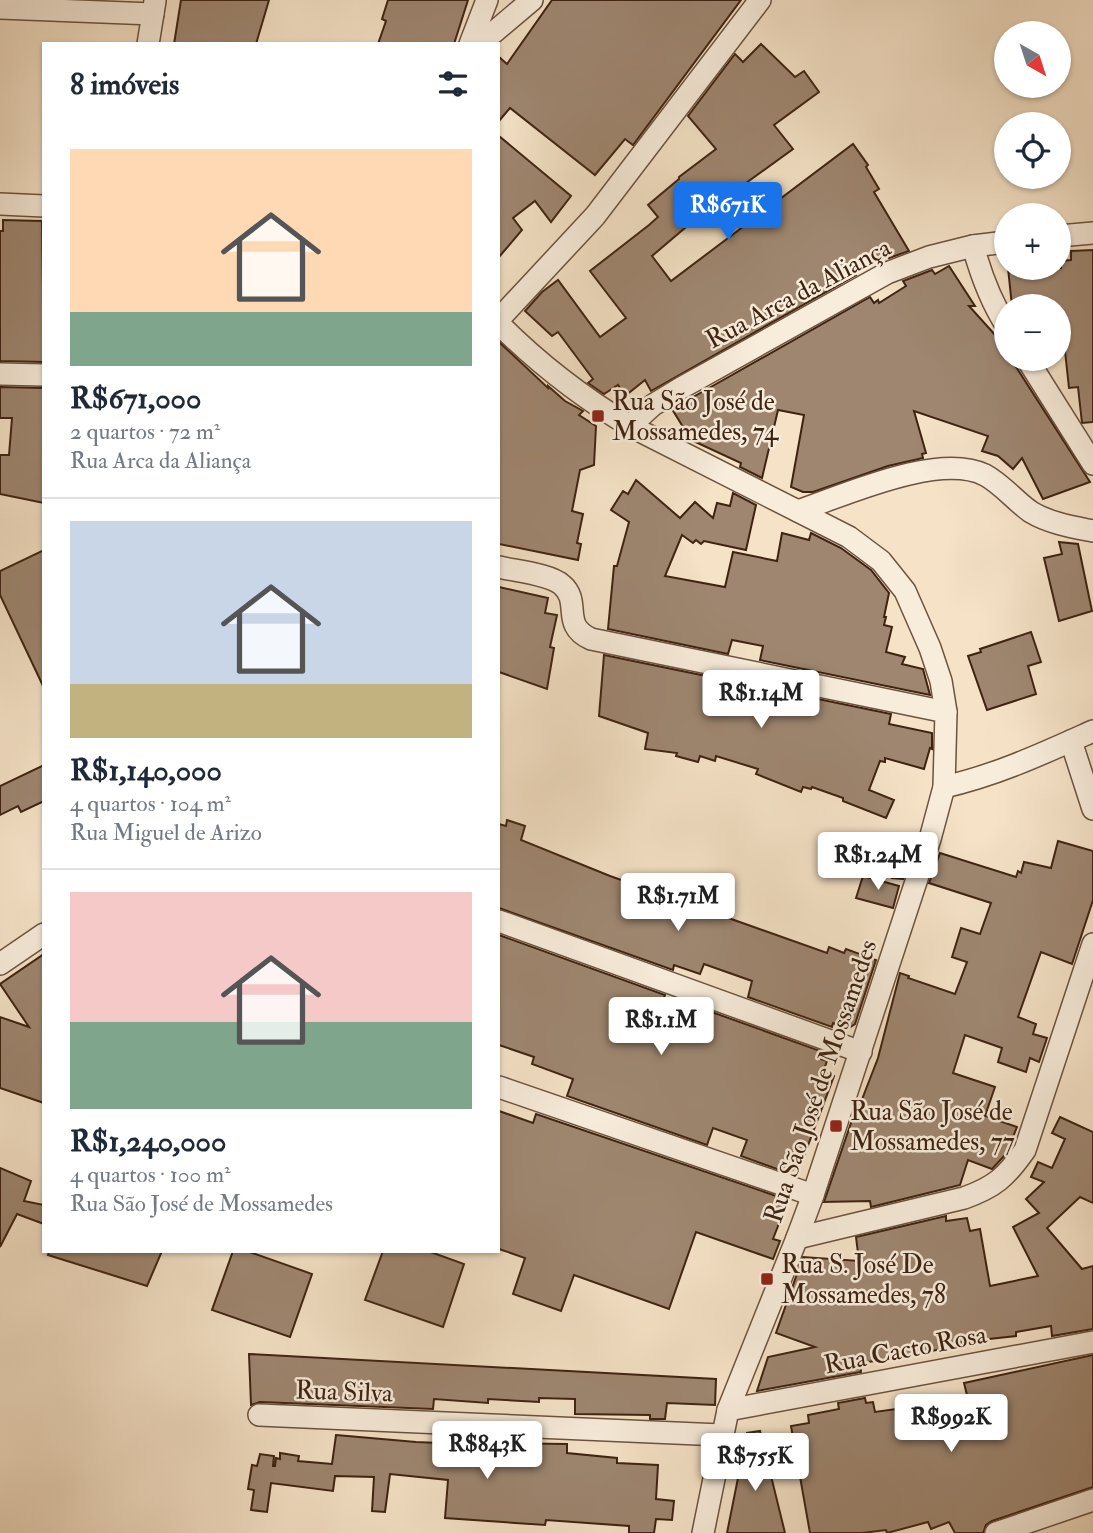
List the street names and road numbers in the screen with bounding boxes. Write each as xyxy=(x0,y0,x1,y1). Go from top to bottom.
street label: Rua Arca da Aliança xyxy=(700,231,897,356)
street label: Rua São José de Mossamedes xyxy=(757,936,884,1227)
street label: Rua Cacto Rosa xyxy=(821,1318,989,1381)
street label: Rua Silva xyxy=(295,1374,394,1410)

